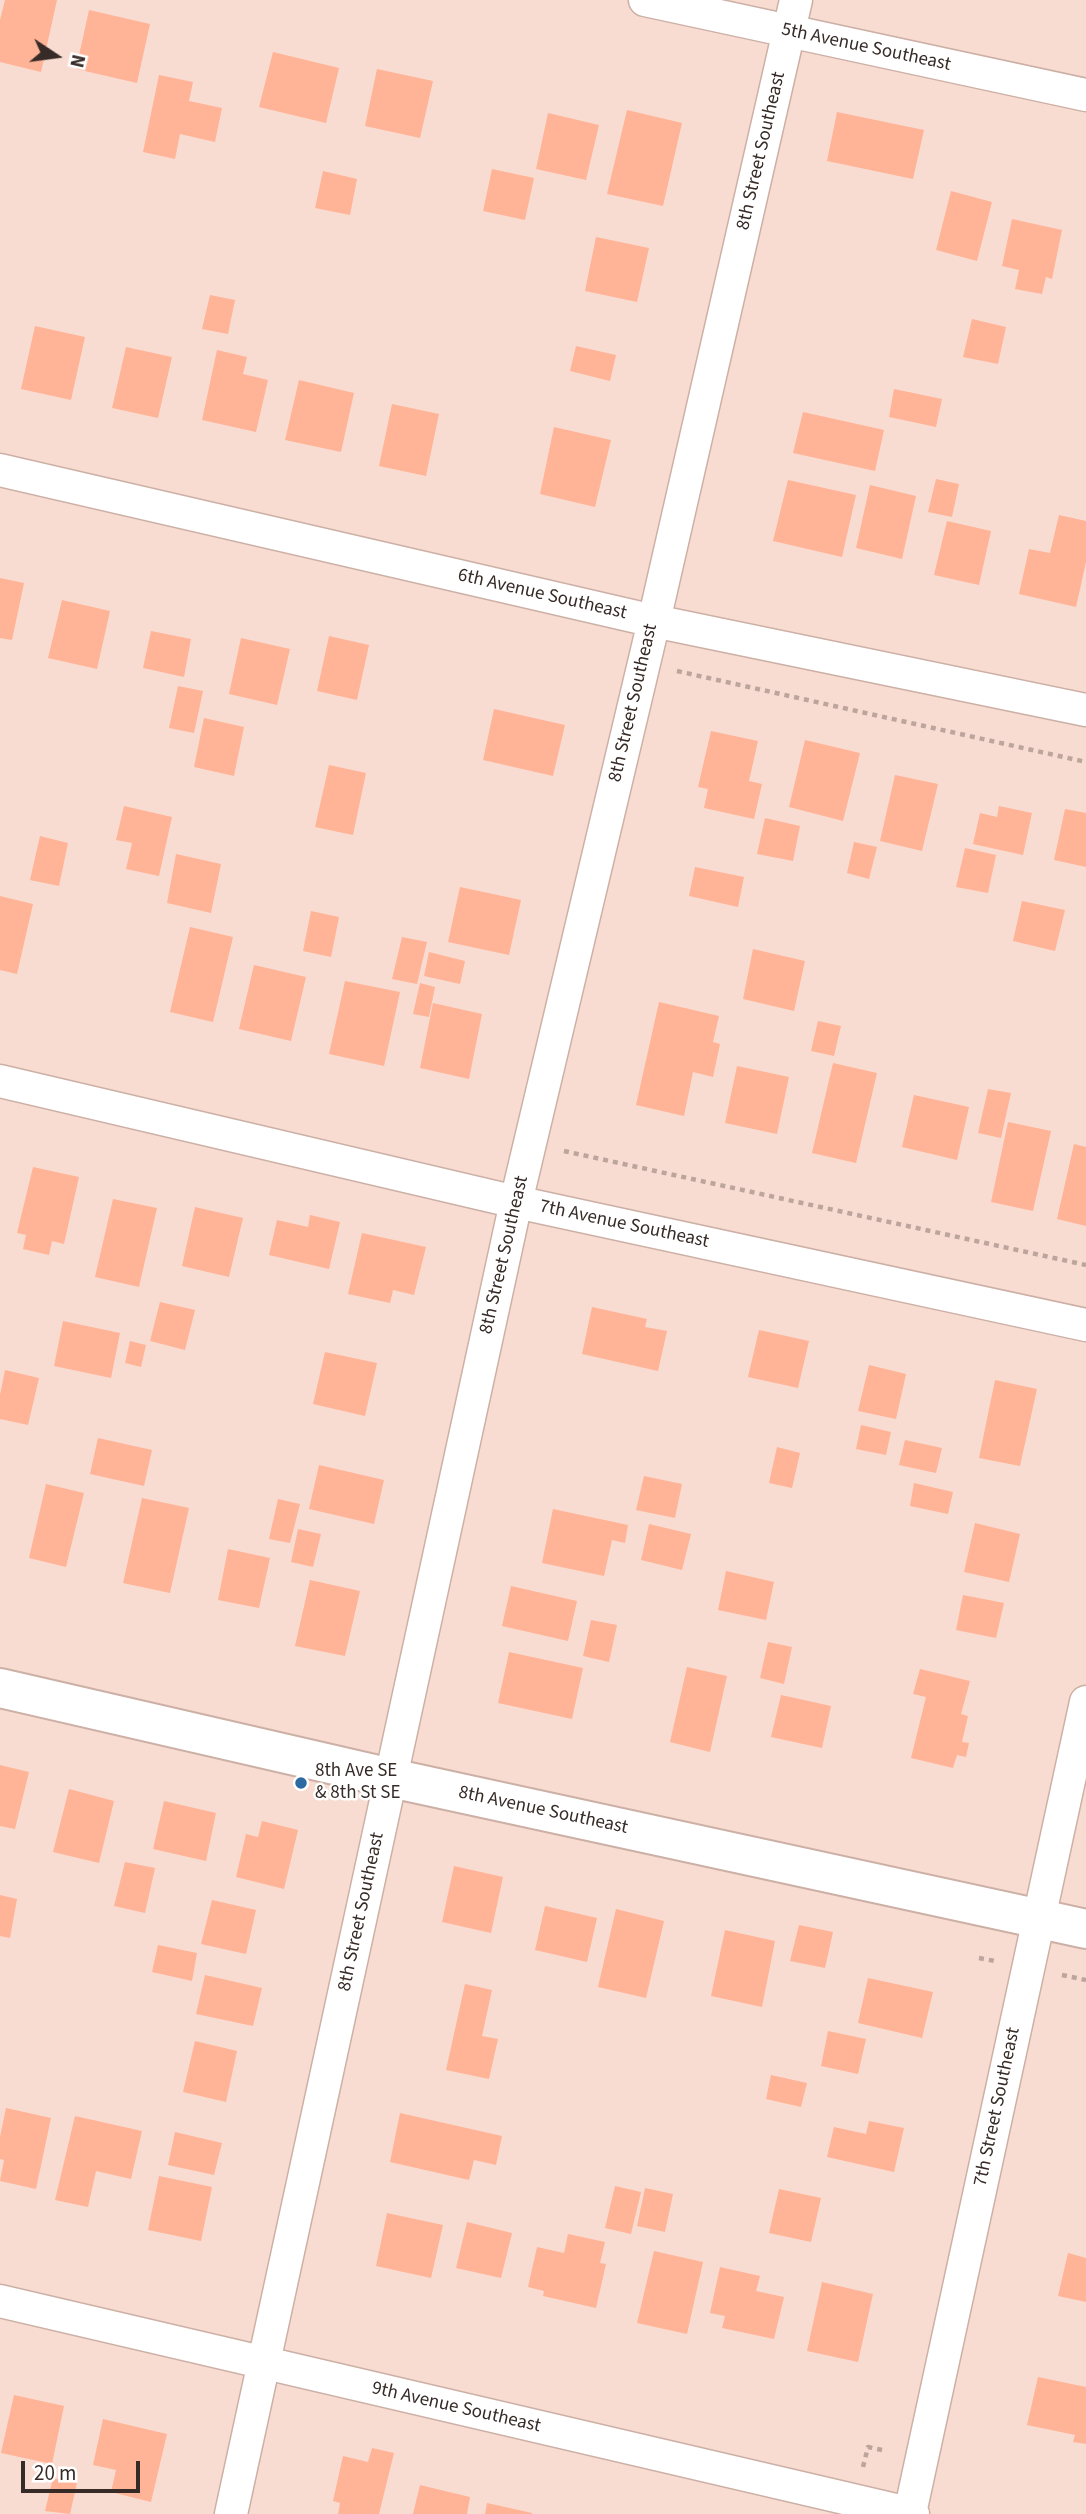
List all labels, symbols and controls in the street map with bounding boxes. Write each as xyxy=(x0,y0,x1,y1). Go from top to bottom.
street label: 5th Avenue Southeast xyxy=(779,19,953,77)
north arrow xyxy=(21,21,91,91)
text: N xyxy=(62,52,92,70)
street label: 8th Street Southeast xyxy=(733,70,791,232)
street label: 6th Avenue Southeast xyxy=(455,564,629,626)
street label: 8th Street Southeast xyxy=(605,622,663,784)
street label: 8th Street Southeast xyxy=(476,1174,534,1336)
street label: 7th Avenue Southeast xyxy=(537,1196,711,1254)
place label: 8th Ave SE & 8th St SE xyxy=(315,1761,400,1805)
marker: 8th Ave SE & 8th St SE xyxy=(293,1775,309,1791)
street label: 8th Avenue Southeast xyxy=(456,1782,630,1840)
street label: 8th Street Southeast xyxy=(334,1831,390,1993)
street label: 7th Street Southeast xyxy=(970,2026,1026,2188)
street label: 9th Avenue Southeast xyxy=(369,2377,543,2439)
scale bar xyxy=(24,2448,144,2492)
text: 20 m xyxy=(34,2458,76,2488)

